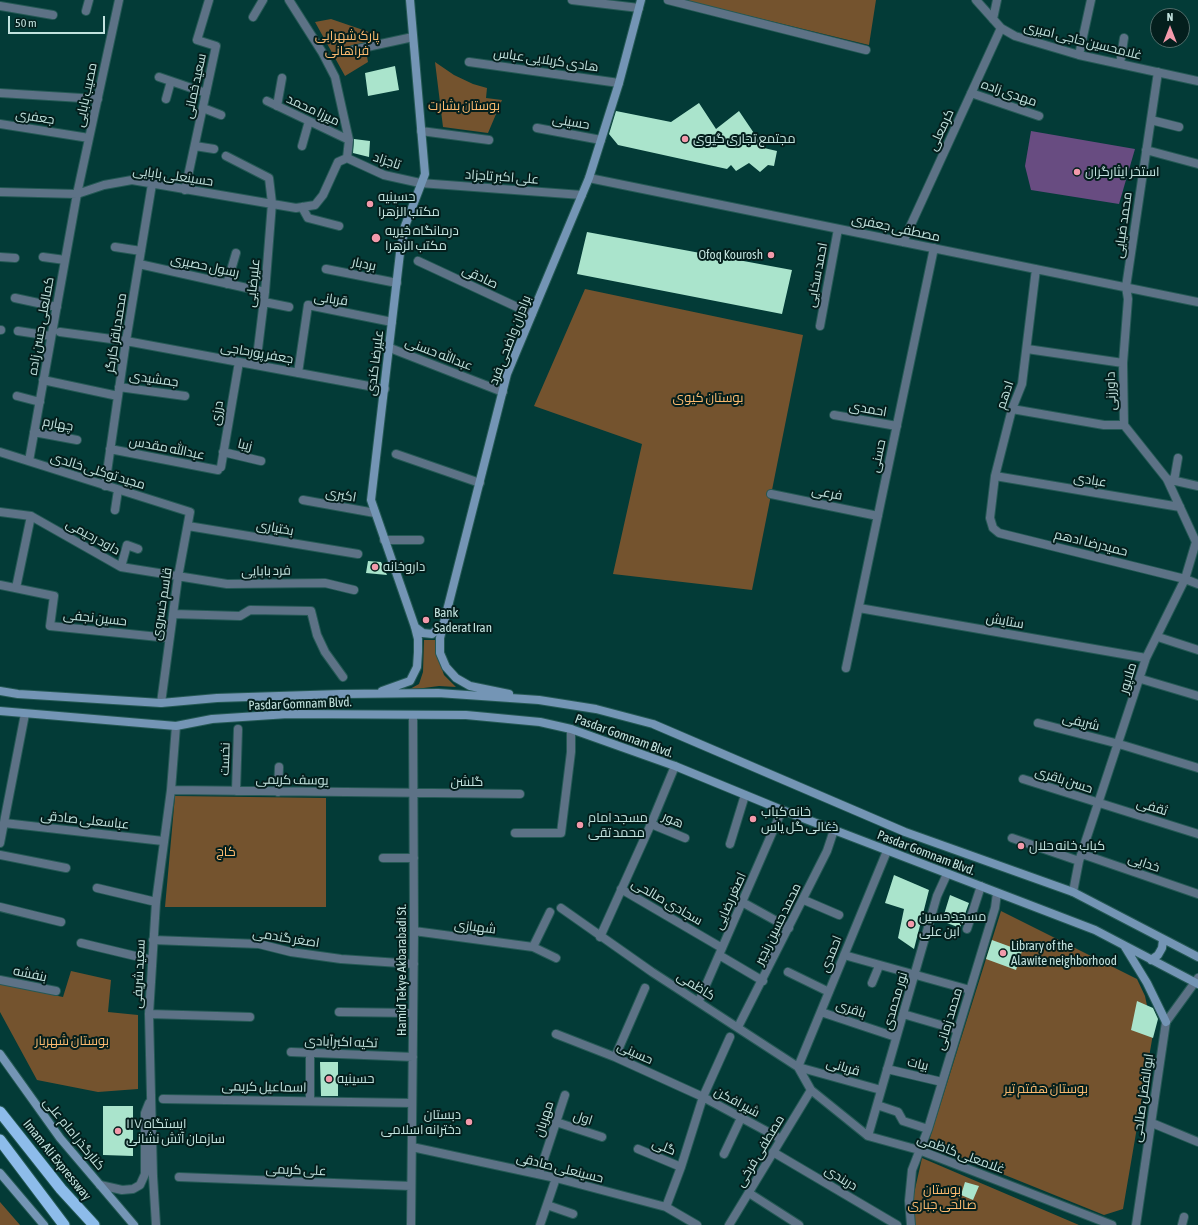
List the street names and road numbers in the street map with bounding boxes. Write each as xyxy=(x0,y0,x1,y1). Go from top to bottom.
street label: غلامحسین حاجی امیری xyxy=(1022,19,1144,63)
street label: هادی کربلایی عباس xyxy=(492,45,600,75)
street label: سعید خمانی xyxy=(180,52,210,120)
street label: مصیب بابایی xyxy=(72,61,100,129)
street label: مهدی زاده xyxy=(979,76,1039,110)
street label: میرزا محمد xyxy=(284,91,342,129)
street label: جعفری xyxy=(14,106,56,128)
street label: کرمعلی xyxy=(925,107,957,153)
street label: حسینی xyxy=(551,111,591,133)
street label: تاجزاد xyxy=(371,149,403,173)
street label: حسینعلی بابایی xyxy=(132,163,214,189)
street label: علی اکبر تاجزاد xyxy=(464,167,540,187)
street label: محمد ضیایی xyxy=(1111,191,1135,259)
street label: مصطفی جعفری xyxy=(850,211,942,245)
street label: احمد سخایی xyxy=(803,241,831,309)
street label: رسول حصیری xyxy=(169,251,241,281)
street label: بردبار xyxy=(350,254,378,274)
street label: علیرضایی xyxy=(243,258,263,308)
street label: صادقی xyxy=(460,262,500,292)
street label: کمالعلی حسن زاده xyxy=(25,276,57,376)
street label: قربانی xyxy=(313,289,349,309)
street label: محمدباقر کارگر xyxy=(102,292,130,374)
street label: برادران واضحی فرد xyxy=(486,293,534,387)
street label: علیرضا کندی xyxy=(363,329,387,397)
street label: عبدالله حسنی xyxy=(403,334,475,374)
street label: جعفر پورحاجی xyxy=(219,339,295,367)
street label: جمشیدی xyxy=(128,368,180,390)
street label: داورزنی xyxy=(1103,371,1119,411)
street label: ادهم xyxy=(993,379,1017,411)
street label: احمدی xyxy=(848,398,888,420)
street label: درزی xyxy=(207,399,227,427)
street label: چهارم xyxy=(41,414,75,434)
street label: عبدالله مقدس xyxy=(128,433,206,463)
street label: زیبا xyxy=(236,436,254,454)
street label: حسنی xyxy=(867,438,889,474)
street label: مجید توکلی خالدی xyxy=(49,449,147,493)
street label: عبادی xyxy=(1072,470,1108,490)
street label: فرعی xyxy=(810,482,844,504)
street label: اکبری xyxy=(324,485,358,505)
street label: داود رحیمی xyxy=(63,516,123,558)
street label: بختیاری xyxy=(255,517,295,539)
street label: حمیدرضا ادهم xyxy=(1053,526,1129,560)
street label: فرد بابایی xyxy=(241,563,291,579)
street label: قاسم خسروی xyxy=(149,566,175,642)
street label: حسین نجفی xyxy=(62,607,128,629)
street label: ستایش xyxy=(985,610,1025,632)
street label: ملاپور xyxy=(1116,661,1140,695)
street label: Pasdar Gomnam Blvd. xyxy=(248,694,352,714)
street label: شریفی xyxy=(1061,710,1101,734)
street label: Pasdar Gomnam Blvd. xyxy=(573,711,675,761)
street label: نخست xyxy=(217,742,233,776)
street label: حسن باقری xyxy=(1033,763,1095,797)
street label: یوسف کریمی xyxy=(255,772,329,788)
street label: گلشن xyxy=(451,774,483,790)
street label: ثقفی xyxy=(1135,795,1169,819)
street label: عباسعلی صادقی xyxy=(40,808,130,832)
street label: هور xyxy=(660,809,686,831)
street label: Pasdar Gomnam Blvd. xyxy=(875,827,977,879)
street label: خدایی xyxy=(1126,850,1162,876)
street label: اصغر رضایی xyxy=(710,870,750,932)
street label: سجادی صالحی xyxy=(629,875,705,929)
street label: محمد حسین رنجبر xyxy=(751,880,805,968)
street label: Hamid Tekye Akbarabadi St. xyxy=(394,904,410,1036)
street label: شهبازی xyxy=(453,917,497,937)
street label: اصغر گندمی xyxy=(251,925,321,951)
street label: احمدی xyxy=(817,933,845,975)
street label: سعید شریفی xyxy=(129,939,149,1009)
street label: بنفشه xyxy=(12,963,48,985)
street label: کاظمی xyxy=(674,968,718,1004)
street label: نور محمدی xyxy=(879,970,911,1032)
street label: محمد زمانی xyxy=(932,986,966,1052)
street label: باقری xyxy=(834,997,868,1021)
street label: تکیه اکبرآبادی xyxy=(304,1033,378,1051)
street label: حسینی xyxy=(615,1038,655,1068)
street label: ابوالفضل صالحی xyxy=(1129,1053,1157,1143)
street label: بیات xyxy=(906,1054,930,1074)
street label: قربانی xyxy=(824,1055,862,1079)
street label: اسماعیل کریمی xyxy=(221,1078,307,1096)
street label: شیر افکن xyxy=(712,1084,762,1120)
street label: کنارگذر امام علی xyxy=(40,1095,108,1173)
street label: مهربان xyxy=(531,1099,557,1139)
street label: اول xyxy=(571,1108,595,1128)
street label: مصطفی فرخی xyxy=(732,1112,788,1190)
street label: Imam Ali Expressway xyxy=(20,1116,94,1204)
street label: غلامعلی کاظمی xyxy=(915,1131,1007,1177)
street label: گلی xyxy=(650,1135,678,1159)
street label: حسینعلی صادقی xyxy=(515,1150,605,1186)
street label: علی کریمی xyxy=(265,1161,327,1179)
street label: دربندی xyxy=(822,1162,860,1194)

